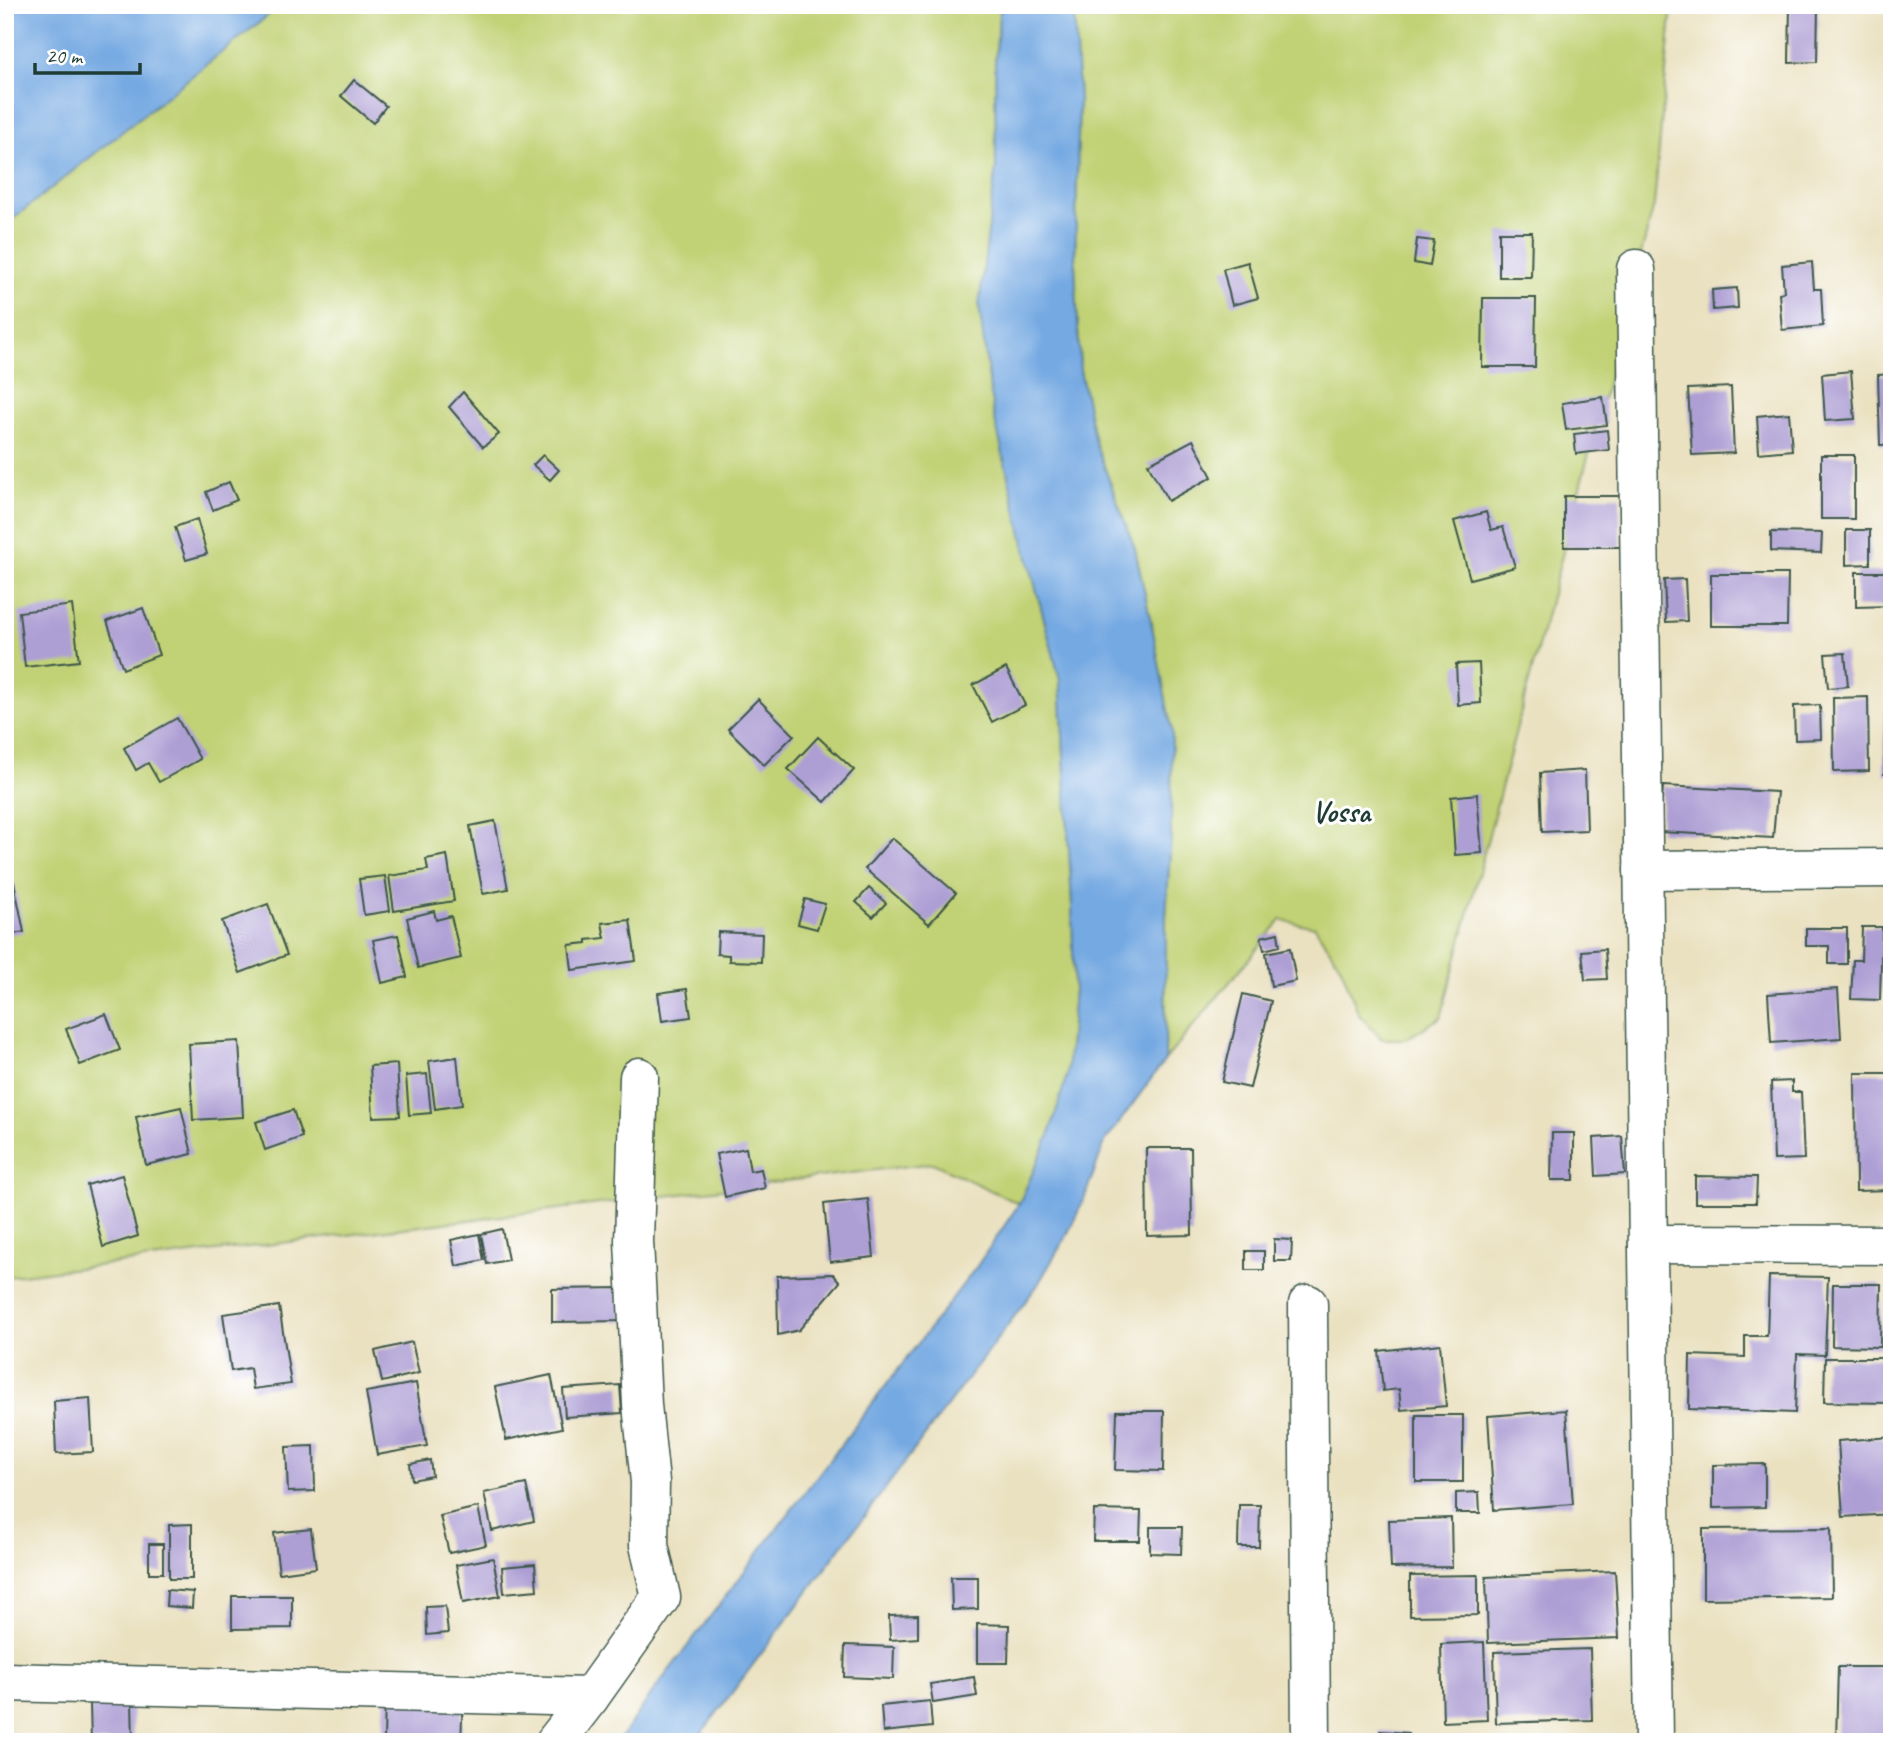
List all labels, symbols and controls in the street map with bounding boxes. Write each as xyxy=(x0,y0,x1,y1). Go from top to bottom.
scale bar xyxy=(35,32,140,76)
text: 20 m xyxy=(46,43,84,69)
district label: Vossa xyxy=(1312,793,1373,831)

